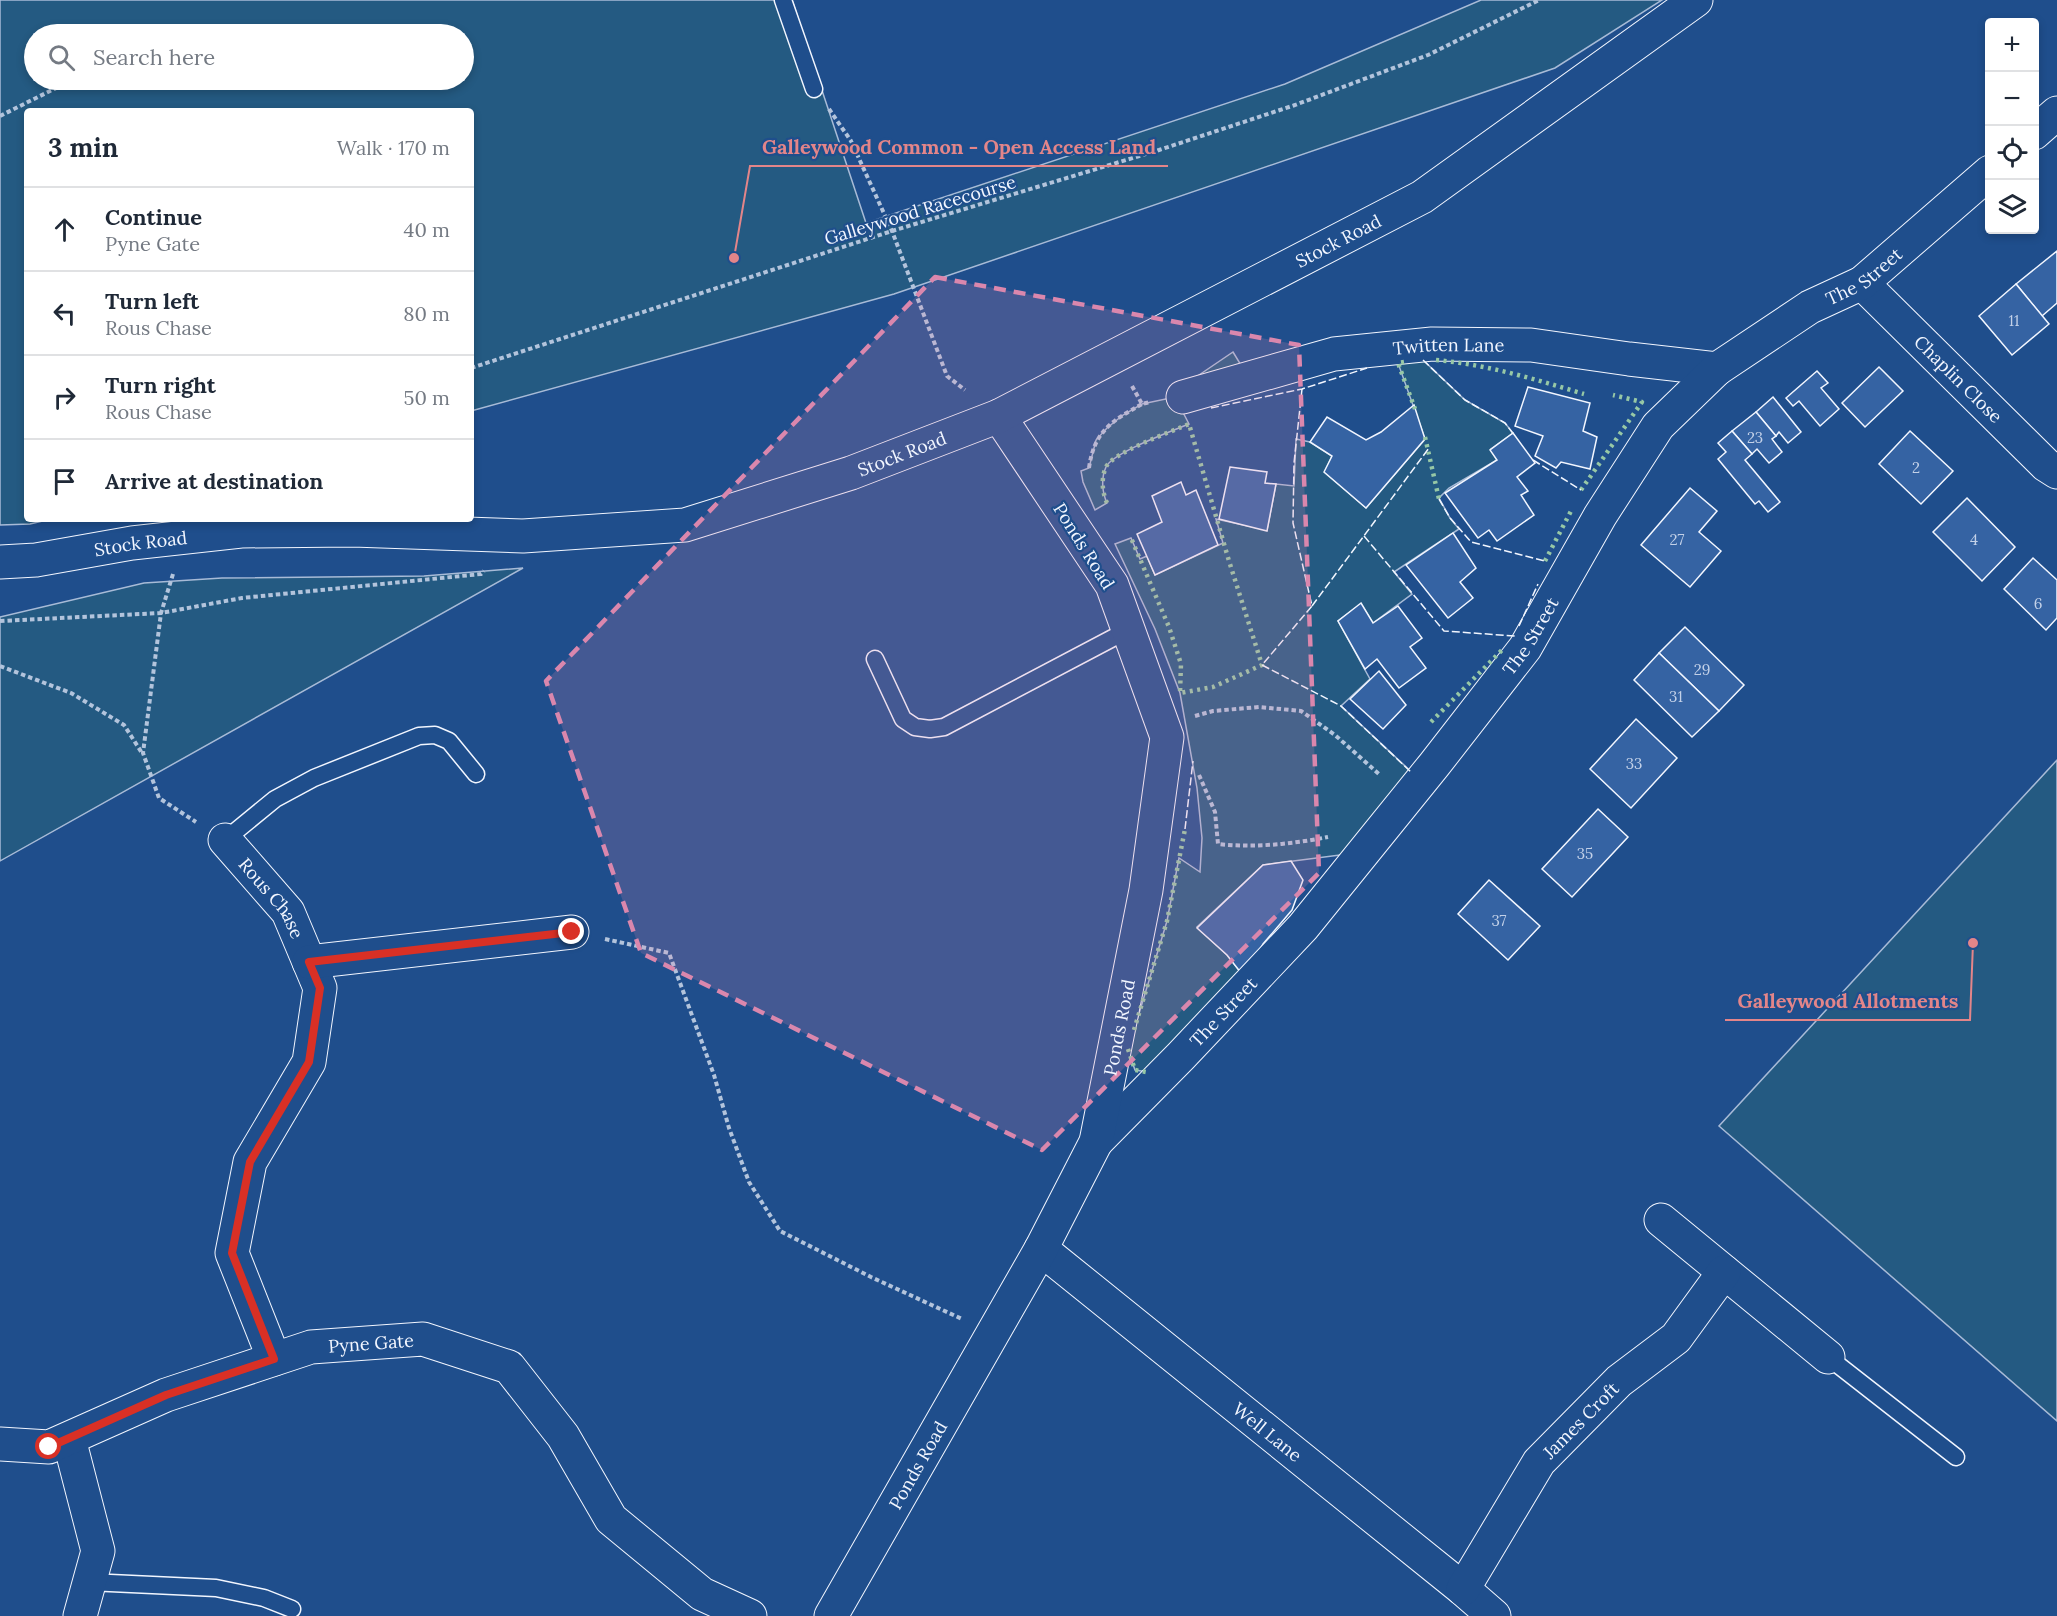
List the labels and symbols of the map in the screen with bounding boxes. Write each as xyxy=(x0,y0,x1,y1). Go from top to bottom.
callout: Galleywood Common - Open Access Land xyxy=(750,128,1168,166)
text: Galleywood Common - Open Access Land xyxy=(762,134,1156,159)
street label: Galleywood Racecourse xyxy=(821,170,1019,250)
street label: Stock Road xyxy=(1291,209,1385,272)
street label: The Street xyxy=(1822,242,1907,310)
house number: 11 xyxy=(2009,311,2019,330)
street label: Chaplin Close xyxy=(1910,330,2008,427)
street label: Twitten Lane xyxy=(1392,332,1505,359)
street label: Stock Road xyxy=(854,426,950,481)
house number: 23 xyxy=(1747,428,1763,447)
house number: 2 xyxy=(1912,458,1920,477)
street label: Ponds Road xyxy=(1048,498,1120,594)
street label: Stock Road xyxy=(92,526,188,561)
house number: 27 xyxy=(1670,530,1685,549)
house number: 4 xyxy=(1970,530,1978,549)
street label: The Street xyxy=(1497,593,1563,680)
house number: 6 xyxy=(2034,594,2042,613)
house number: 29 xyxy=(1694,660,1710,679)
house number: 31 xyxy=(1669,687,1683,706)
house number: 33 xyxy=(1626,754,1642,773)
house number: 35 xyxy=(1577,844,1593,863)
street label: Rous Chase xyxy=(234,853,309,942)
house number: 37 xyxy=(1492,911,1507,930)
route end xyxy=(558,918,584,944)
street label: The Street xyxy=(1184,972,1262,1051)
street label: Ponds Road xyxy=(1098,977,1140,1078)
callout: Galleywood Allotments xyxy=(1725,982,1970,1020)
text: Galleywood Allotments xyxy=(1738,988,1959,1013)
street label: Pyne Gate xyxy=(327,1328,415,1357)
street label: James Croft xyxy=(1537,1377,1623,1464)
street label: Well Lane xyxy=(1228,1397,1307,1467)
street label: Ponds Road xyxy=(883,1417,952,1513)
route start xyxy=(35,1433,61,1459)

